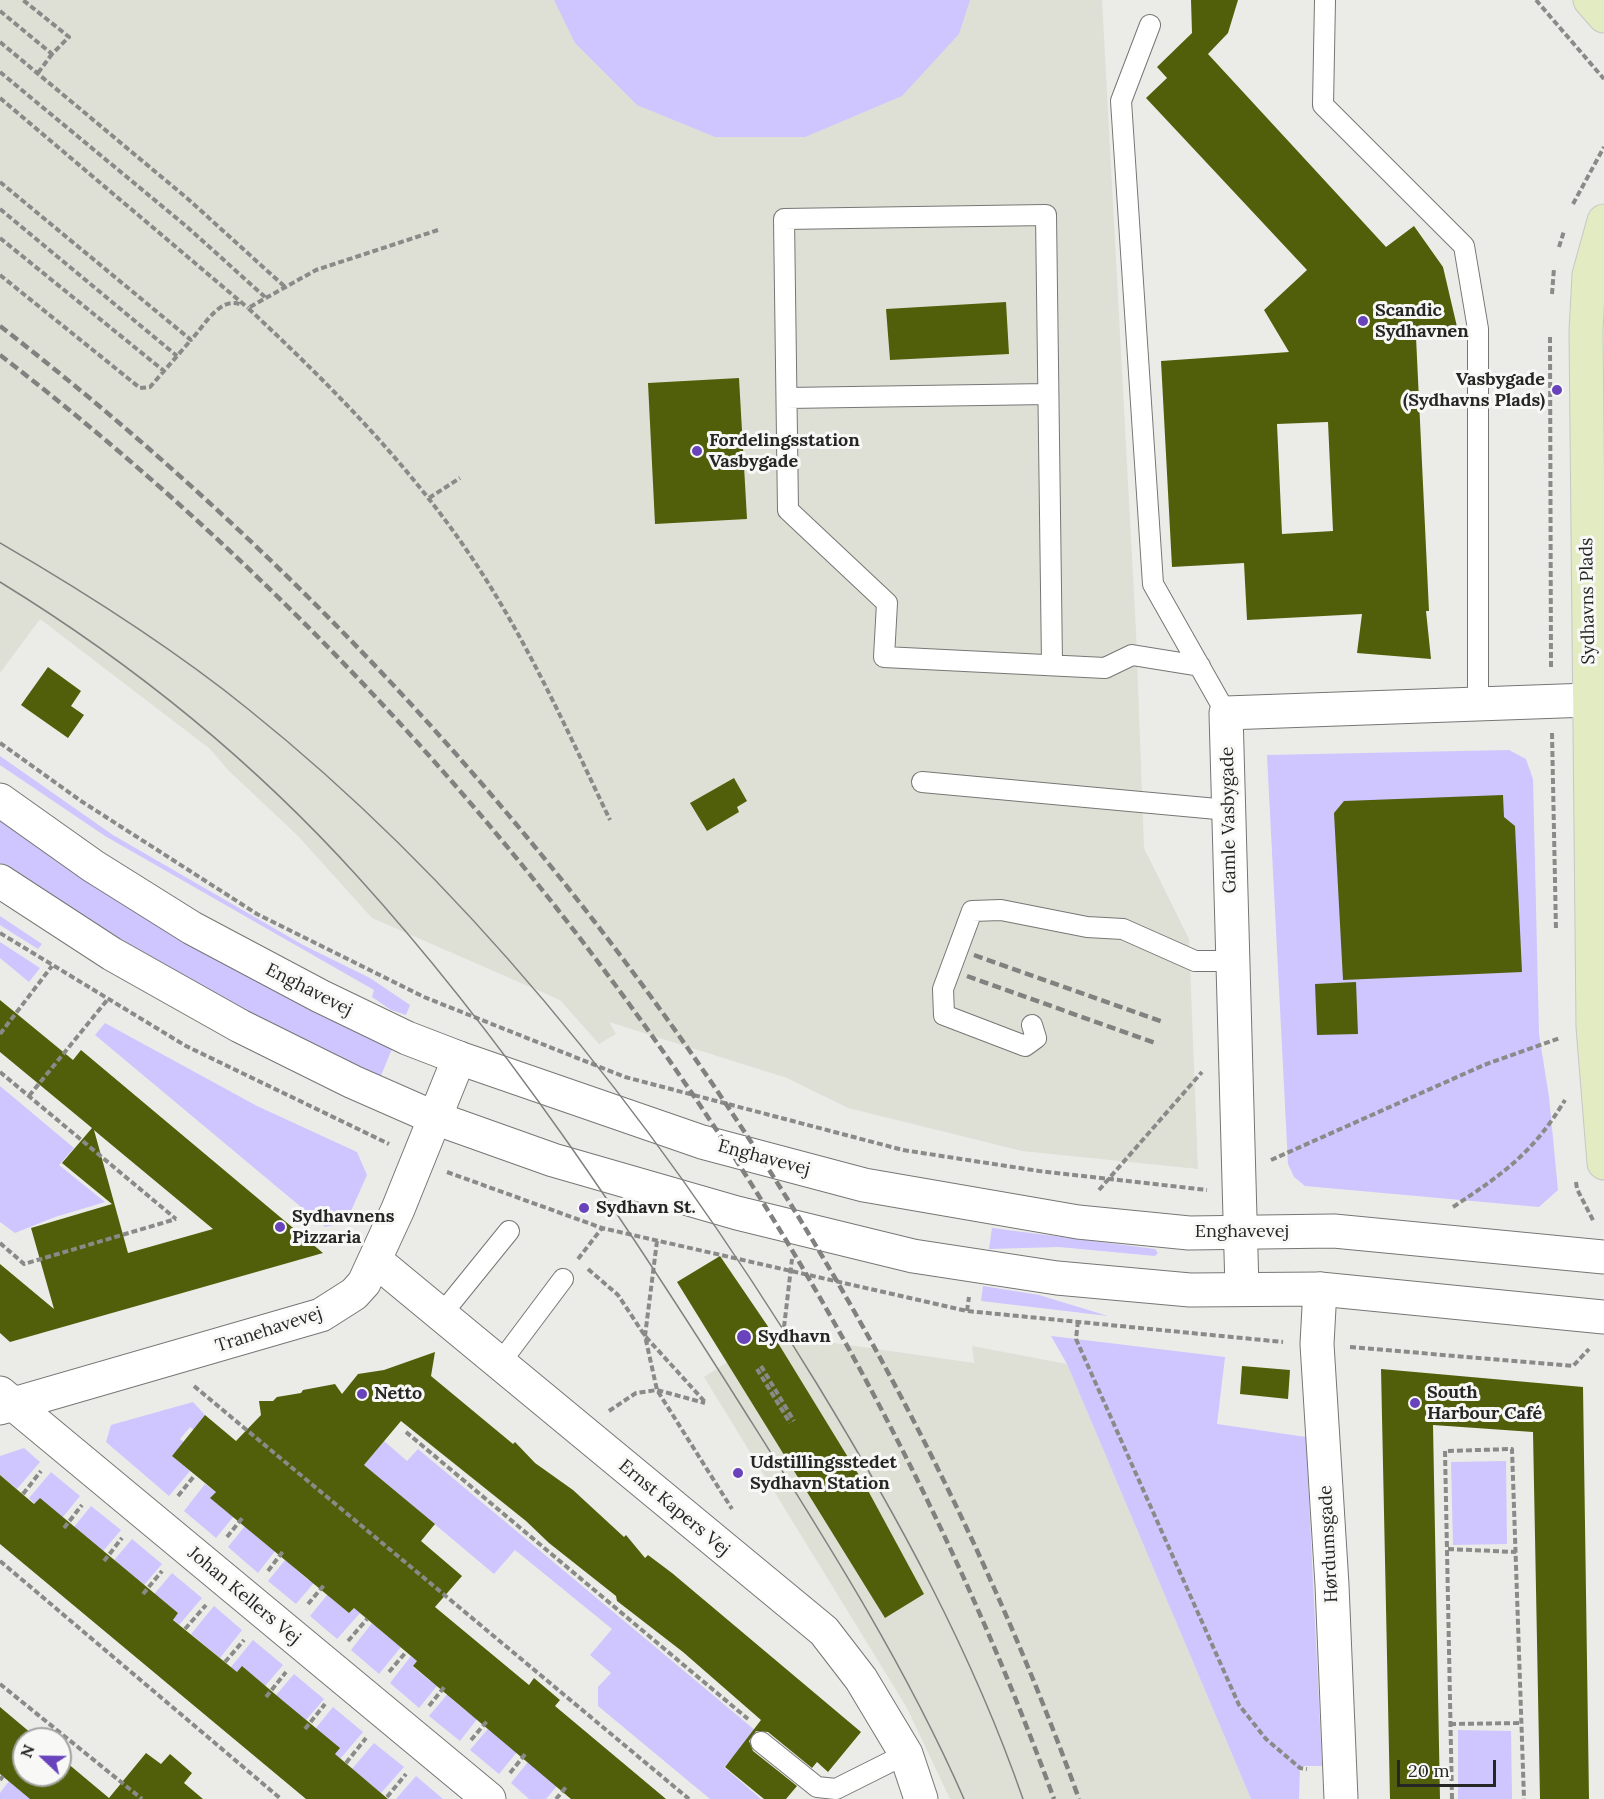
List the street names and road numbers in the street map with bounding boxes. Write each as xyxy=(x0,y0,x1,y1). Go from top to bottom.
street label: Sydhavns Plads xyxy=(1576,537,1600,665)
street label: Gamle Vasbygade xyxy=(1217,746,1241,894)
street label: Enghavevej xyxy=(262,959,356,1021)
street label: Enghavevej xyxy=(716,1135,812,1181)
street label: Enghavevej xyxy=(1195,1221,1289,1243)
street label: Tranehavevej xyxy=(213,1303,325,1357)
street label: Ernst Kapers Vej xyxy=(614,1455,734,1561)
street label: Hørdumsgade xyxy=(1315,1485,1343,1603)
street label: Johan Kellers Vej xyxy=(183,1543,305,1649)

